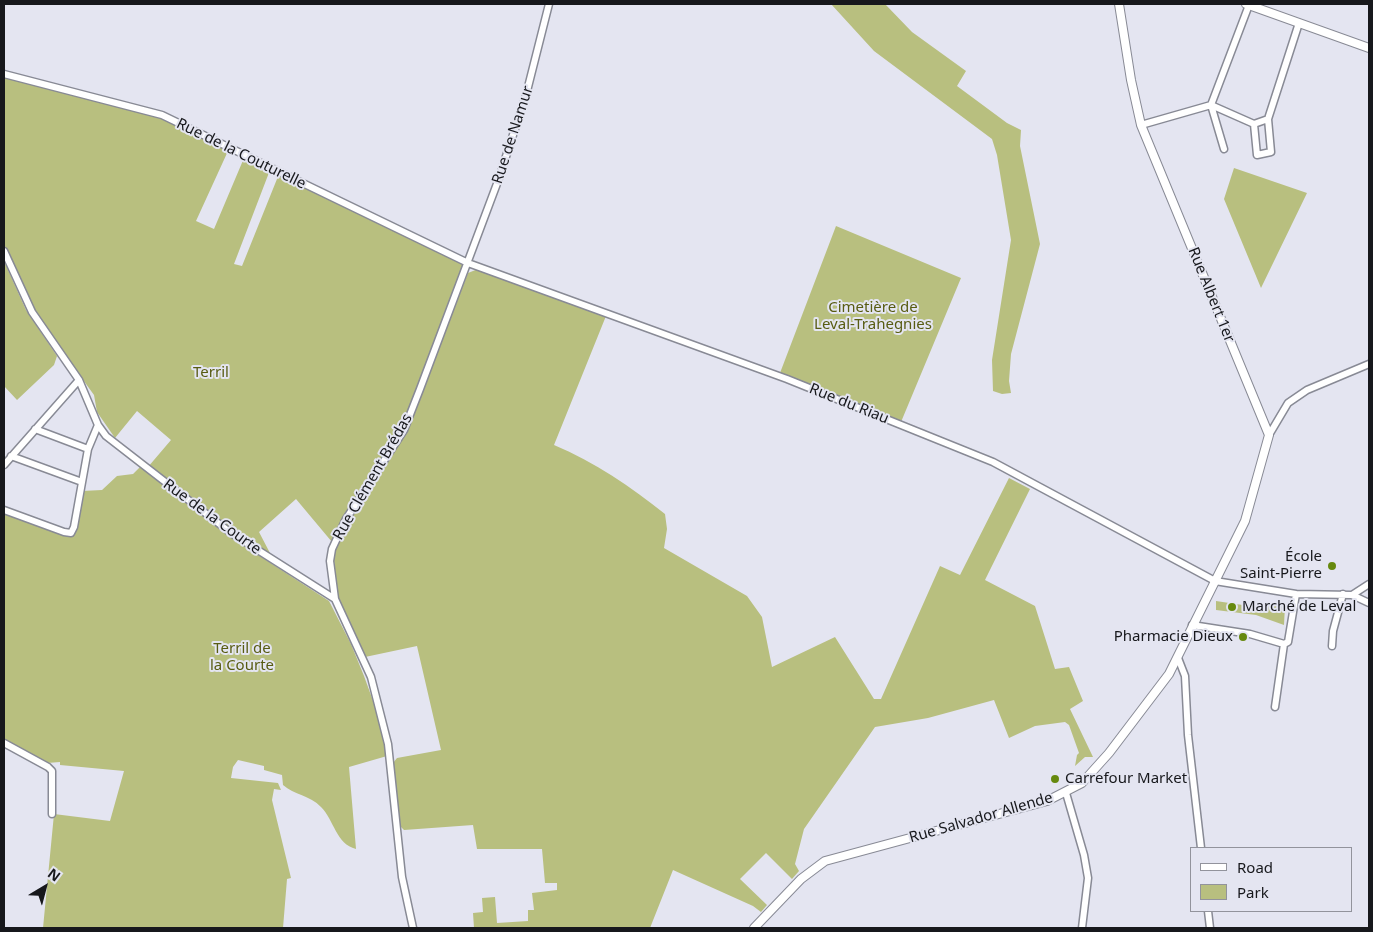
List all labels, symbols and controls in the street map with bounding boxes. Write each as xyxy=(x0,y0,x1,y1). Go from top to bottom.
street label: Rue de Namur xyxy=(489,84,537,186)
street label: Rue de la Couturelle xyxy=(173,115,309,193)
street label: Rue Albert 1er xyxy=(1184,245,1238,345)
park label: Cimetière de Leval-Trahegnies xyxy=(814,299,932,334)
park label: Terril xyxy=(193,364,229,382)
street label: Rue du Riau xyxy=(807,380,891,428)
street label: Rue Clément Brédas xyxy=(330,411,416,543)
street label: Rue de la Courte xyxy=(160,475,264,559)
place label: École Saint-Pierre xyxy=(1240,548,1322,583)
marker: École Saint-Pierre xyxy=(1326,560,1338,572)
place label: Marché de Leval xyxy=(1242,598,1356,616)
marker: Marché de Leval xyxy=(1226,601,1238,613)
place label: Pharmacie Dieux xyxy=(1114,628,1233,646)
marker: Pharmacie Dieux xyxy=(1237,631,1249,643)
park label: Terril de la Courte xyxy=(210,640,274,675)
place label: Carrefour Market xyxy=(1065,770,1187,788)
marker: Carrefour Market xyxy=(1049,773,1061,785)
street label: Rue Salvador Allende xyxy=(907,789,1055,847)
legend xyxy=(1190,847,1353,912)
text: Road xyxy=(1237,857,1273,877)
north arrow xyxy=(20,862,70,912)
text: N xyxy=(44,864,65,886)
text: Park xyxy=(1237,882,1269,902)

